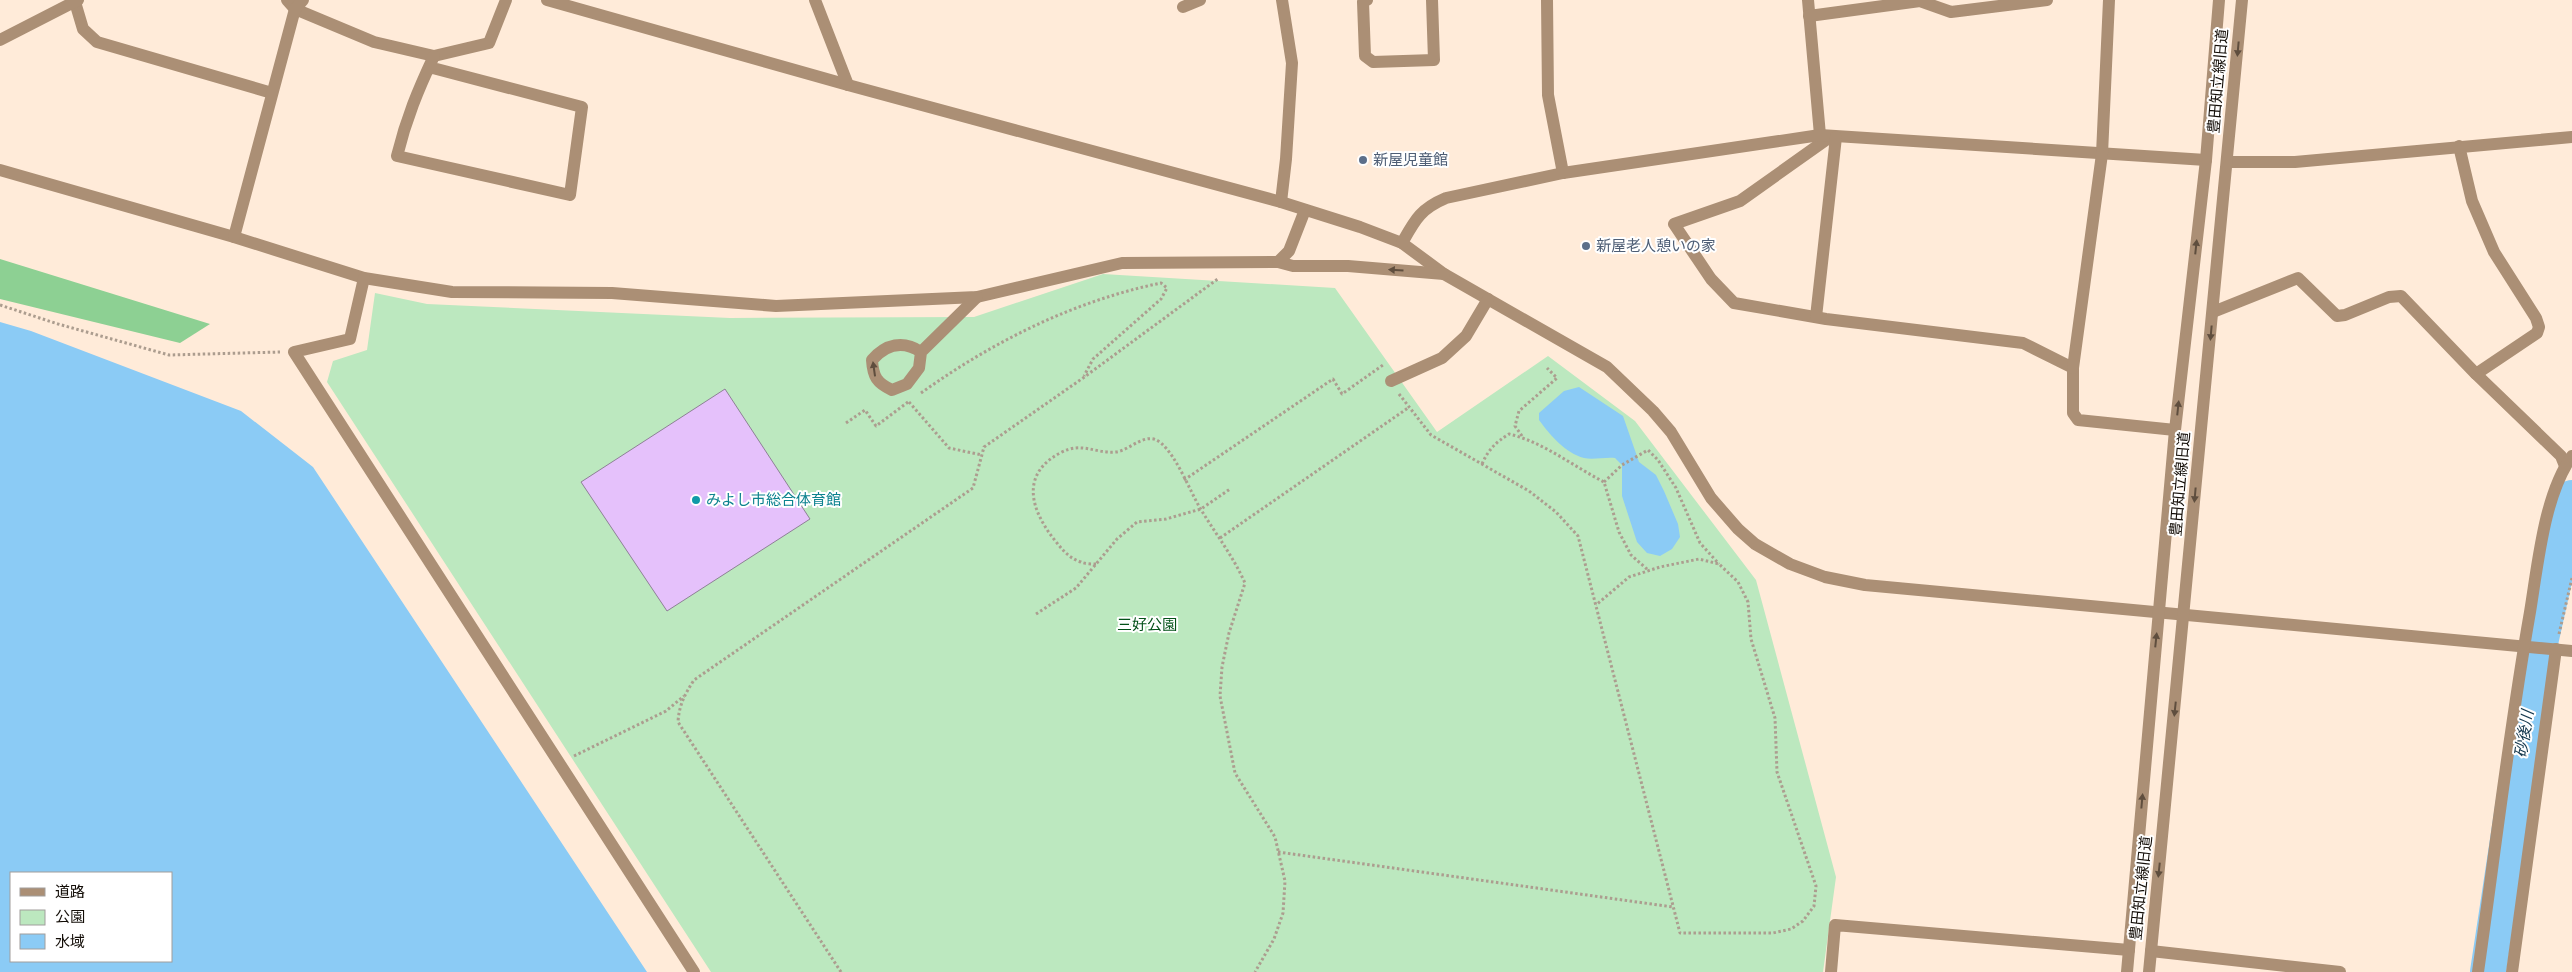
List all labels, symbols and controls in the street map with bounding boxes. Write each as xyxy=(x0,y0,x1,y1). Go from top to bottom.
street label: 豊田知立線旧道 xyxy=(2203,28,2233,134)
one-way arrow xyxy=(2234,41,2242,57)
place label: 新屋児童館 xyxy=(1373,150,1448,170)
marker: 新屋児童館 xyxy=(1357,154,1369,166)
place label: 新屋老人憩いの家 xyxy=(1596,236,1716,256)
one-way arrow xyxy=(2192,238,2200,254)
marker: 新屋老人憩いの家 xyxy=(1580,240,1592,252)
one-way arrow xyxy=(1387,265,1403,273)
one-way arrow xyxy=(2207,325,2215,341)
one-way arrow xyxy=(869,360,877,376)
one-way arrow xyxy=(2174,400,2182,416)
street label: 豊田知立線旧道 xyxy=(2165,431,2195,537)
one-way arrow xyxy=(2191,487,2199,503)
place label: みよし市総合体育館 xyxy=(706,490,841,510)
marker: みよし市総合体育館 xyxy=(690,494,702,506)
park label: 三好公園 xyxy=(1117,615,1177,635)
one-way arrow xyxy=(2152,631,2160,647)
one-way arrow xyxy=(2171,701,2179,717)
water label: 砂後川 xyxy=(2510,707,2538,759)
one-way arrow xyxy=(2138,793,2146,809)
street label: 豊田知立線旧道 xyxy=(2126,835,2156,941)
one-way arrow xyxy=(2155,863,2163,879)
legend xyxy=(10,872,172,962)
text: 道路 xyxy=(55,882,85,902)
text: 公園 xyxy=(55,907,85,927)
text: 水域 xyxy=(55,932,85,952)

